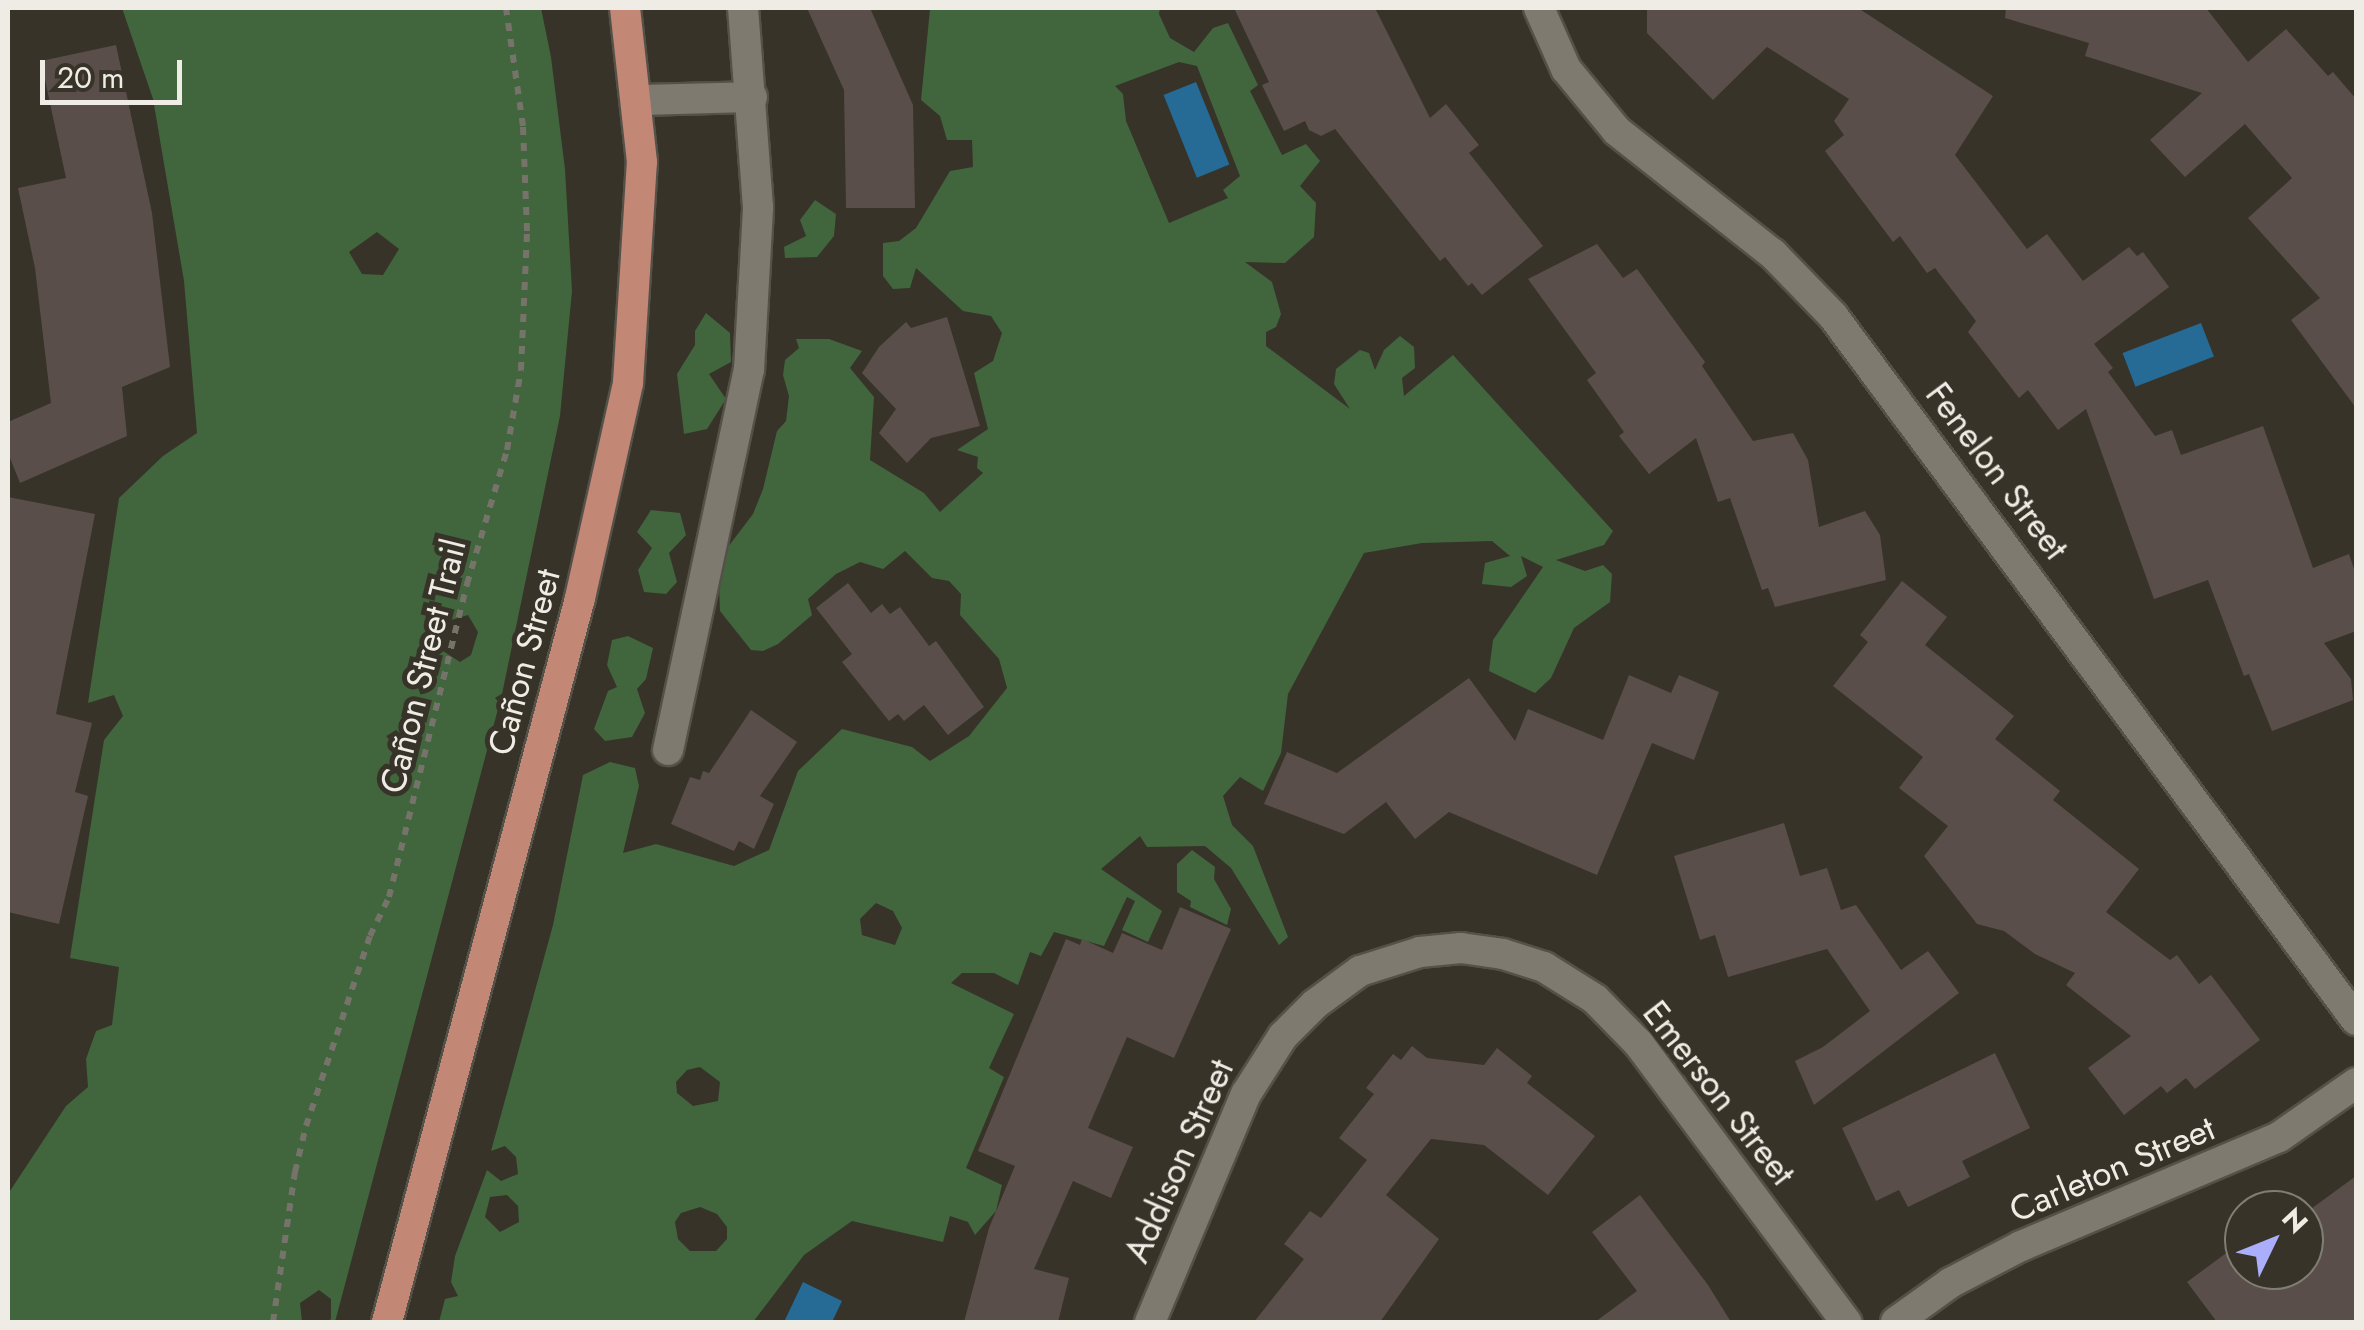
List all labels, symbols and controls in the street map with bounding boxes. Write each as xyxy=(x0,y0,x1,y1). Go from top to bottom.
scale bar xyxy=(45,40,188,102)
text: 20 m xyxy=(57,56,124,99)
street label: Fenelon Street xyxy=(1917,374,2077,568)
street label: Cañon Street Trail xyxy=(371,534,475,798)
street label: Cañon Street xyxy=(479,564,569,760)
street label: Emerson Street xyxy=(1634,993,1804,1193)
street label: Addison Street xyxy=(1116,1053,1242,1269)
street label: Carleton Street xyxy=(2003,1107,2221,1231)
north arrow xyxy=(2224,1190,2324,1290)
text: N xyxy=(2272,1198,2317,1243)

